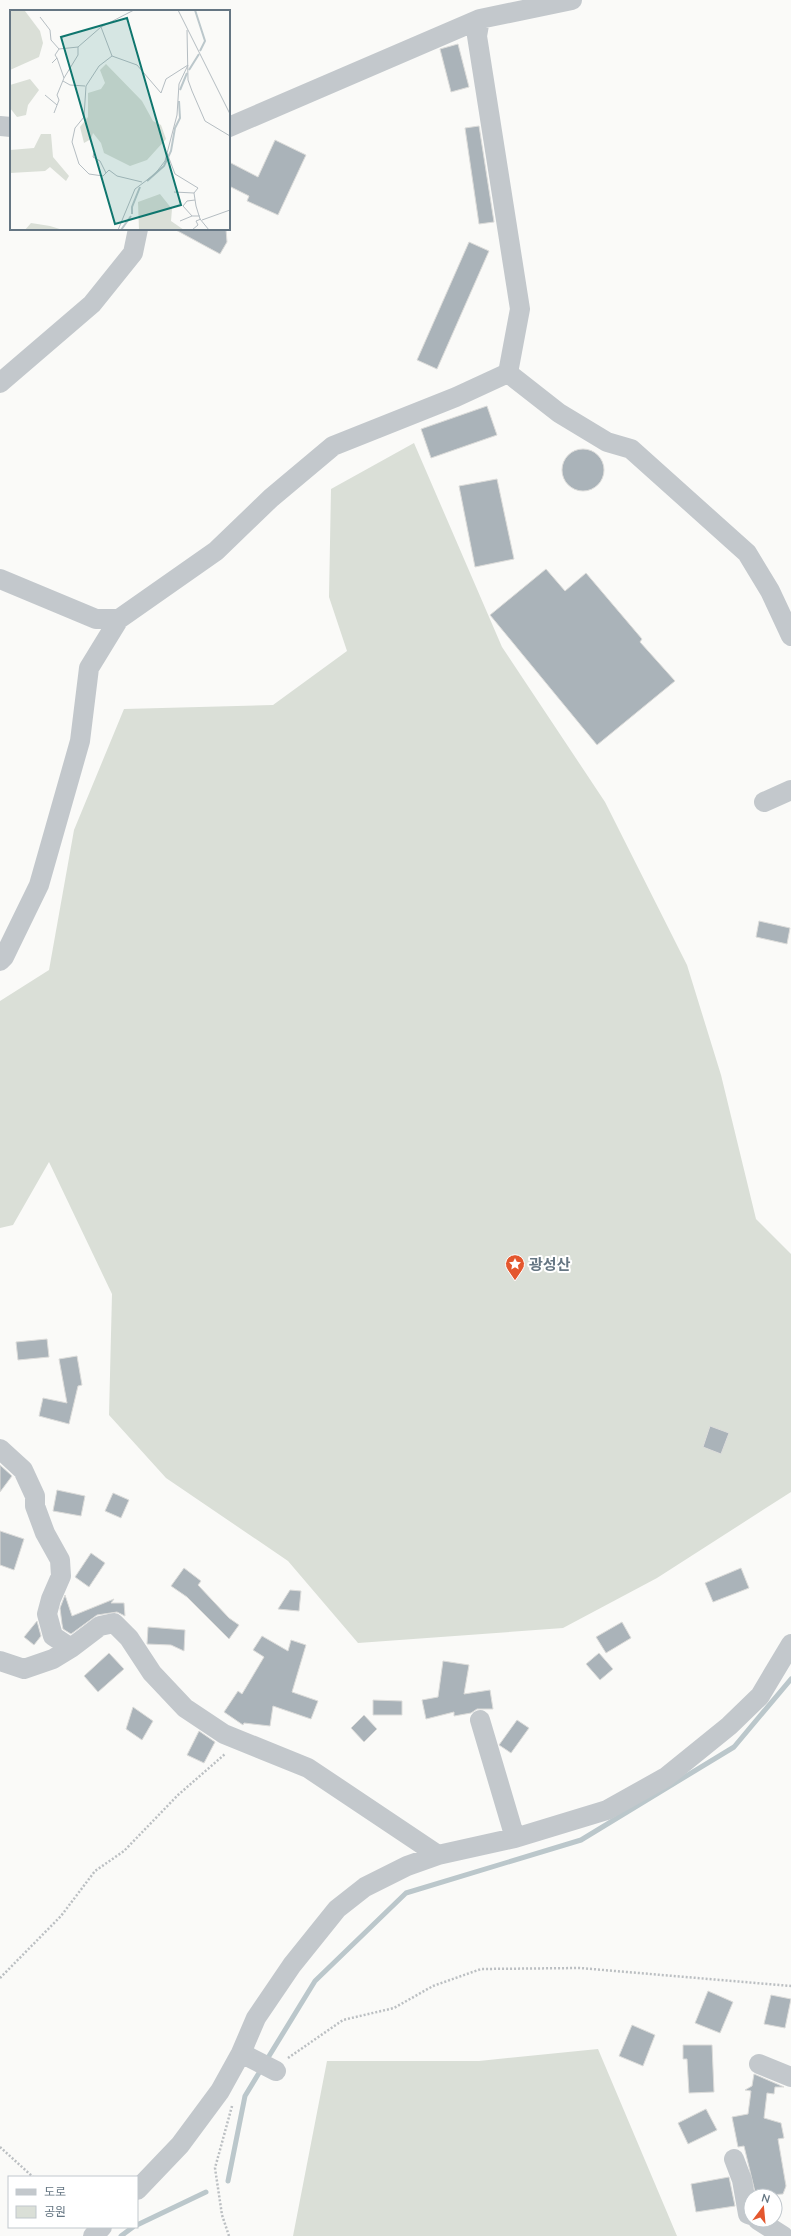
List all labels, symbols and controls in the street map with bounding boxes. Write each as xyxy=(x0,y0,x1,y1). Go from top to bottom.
inset map xyxy=(10,10,230,230)
place icon: 광성산 xyxy=(504,1253,526,1281)
place label: 광성산 xyxy=(529,1255,571,1274)
legend xyxy=(8,2176,138,2228)
text: 도로 xyxy=(44,2184,66,2199)
north arrow xyxy=(743,2188,783,2228)
text: N xyxy=(760,2191,772,2206)
text: 공원 xyxy=(44,2204,66,2219)

